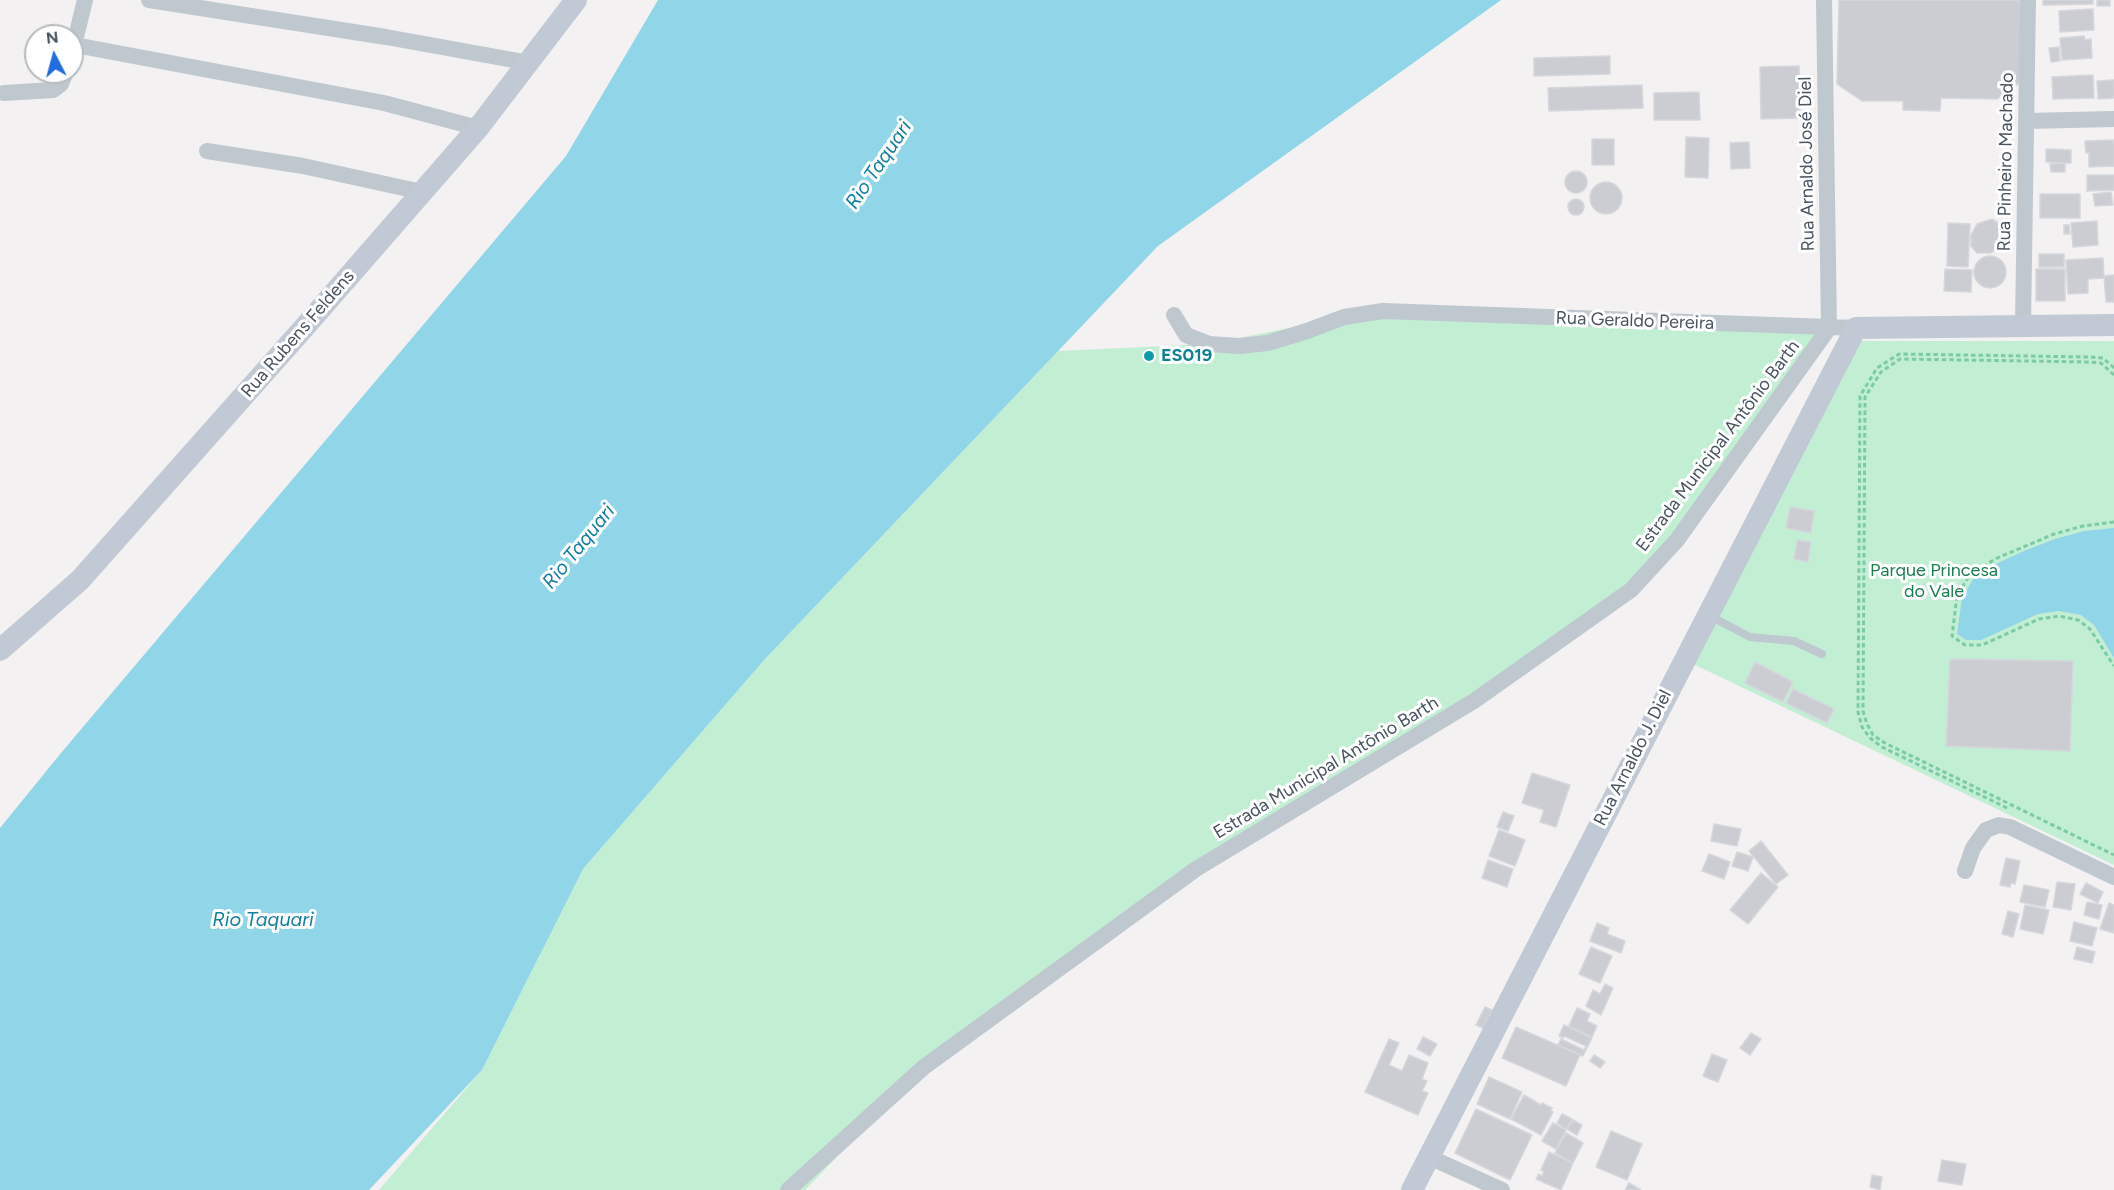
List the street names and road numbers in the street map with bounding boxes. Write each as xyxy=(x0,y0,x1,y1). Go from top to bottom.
street label: Rua Pinheiro Machado xyxy=(1994,72,2018,252)
street label: Rua Arnaldo José Diel xyxy=(1795,77,1819,251)
street label: Rua Rubens Feldens xyxy=(237,266,359,402)
street label: Rua Geraldo Pereira xyxy=(1555,307,1715,335)
street label: Estrada Municipal Antônio Barth xyxy=(1632,336,1804,556)
street label: Rua Arnaldo J. Diel xyxy=(1589,686,1677,830)
street label: Estrada Municipal Antônio Barth xyxy=(1210,692,1442,844)

